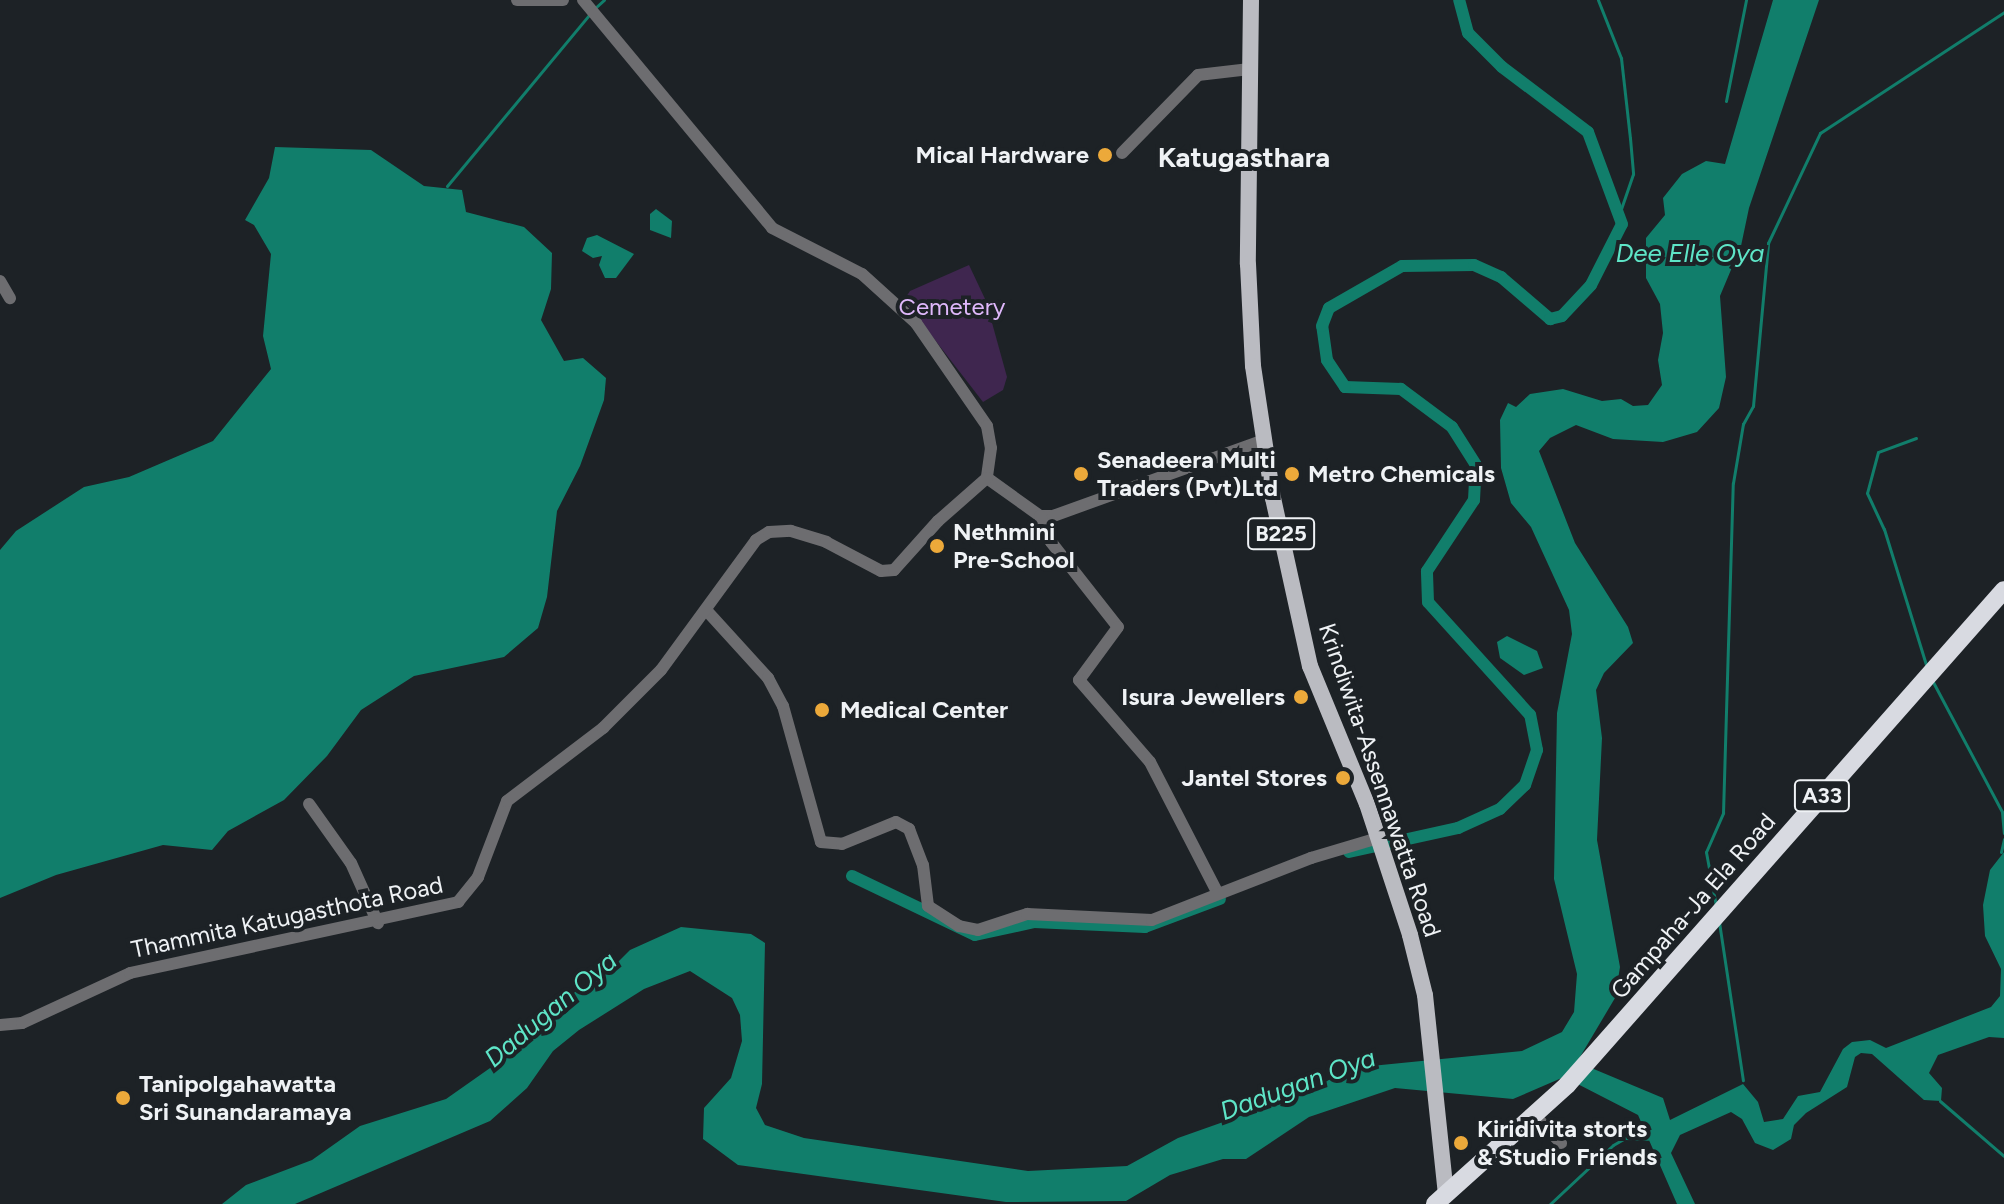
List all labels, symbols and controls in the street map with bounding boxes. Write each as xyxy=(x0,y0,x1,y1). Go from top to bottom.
district label: Katugasthara xyxy=(1158,140,1330,174)
place label: Mical Hardware xyxy=(916,141,1089,169)
marker: Mical Hardware xyxy=(1096,146,1114,164)
water label: Dee Elle Oya xyxy=(1615,238,1765,270)
park label: Cemetery xyxy=(899,293,1005,321)
place label: Senadeera Multi Traders (Pvt)Ltd xyxy=(1097,446,1278,502)
place label: Metro Chemicals xyxy=(1308,460,1495,488)
marker: Senadeera Multi Traders (Pvt)Ltd xyxy=(1072,465,1090,483)
marker: Metro Chemicals xyxy=(1283,465,1301,483)
road number: B225 xyxy=(1247,516,1315,552)
place label: Nethmini Pre-School xyxy=(953,518,1075,574)
marker: Nethmini Pre-School xyxy=(928,537,946,555)
street label: Krindiwita-Assennawatta Road xyxy=(1313,619,1447,941)
place label: Isura Jewellers xyxy=(1121,683,1285,711)
marker: Isura Jewellers xyxy=(1292,688,1310,706)
place label: Medical Center xyxy=(840,696,1008,724)
marker: Medical Center xyxy=(811,699,833,721)
place label: Jantel Stores xyxy=(1181,764,1327,792)
marker: Jantel Stores xyxy=(1334,769,1352,787)
road number: A33 xyxy=(1792,778,1852,814)
street label: Gampaha-Ja Ela Road xyxy=(1605,807,1781,1005)
street label: Thammita Katugasthota Road xyxy=(129,870,445,964)
water label: Dadugan Oya xyxy=(478,946,624,1074)
water label: Dadugan Oya xyxy=(1216,1042,1380,1128)
place label: Tanipolgahawatta Sri Sunandaramaya xyxy=(139,1070,351,1126)
marker: Tanipolgahawatta Sri Sunandaramaya xyxy=(114,1089,132,1107)
place label: Kiridivita storts & Studio Friends xyxy=(1477,1115,1657,1171)
marker: Kiridivita storts & Studio Friends xyxy=(1452,1134,1470,1152)

